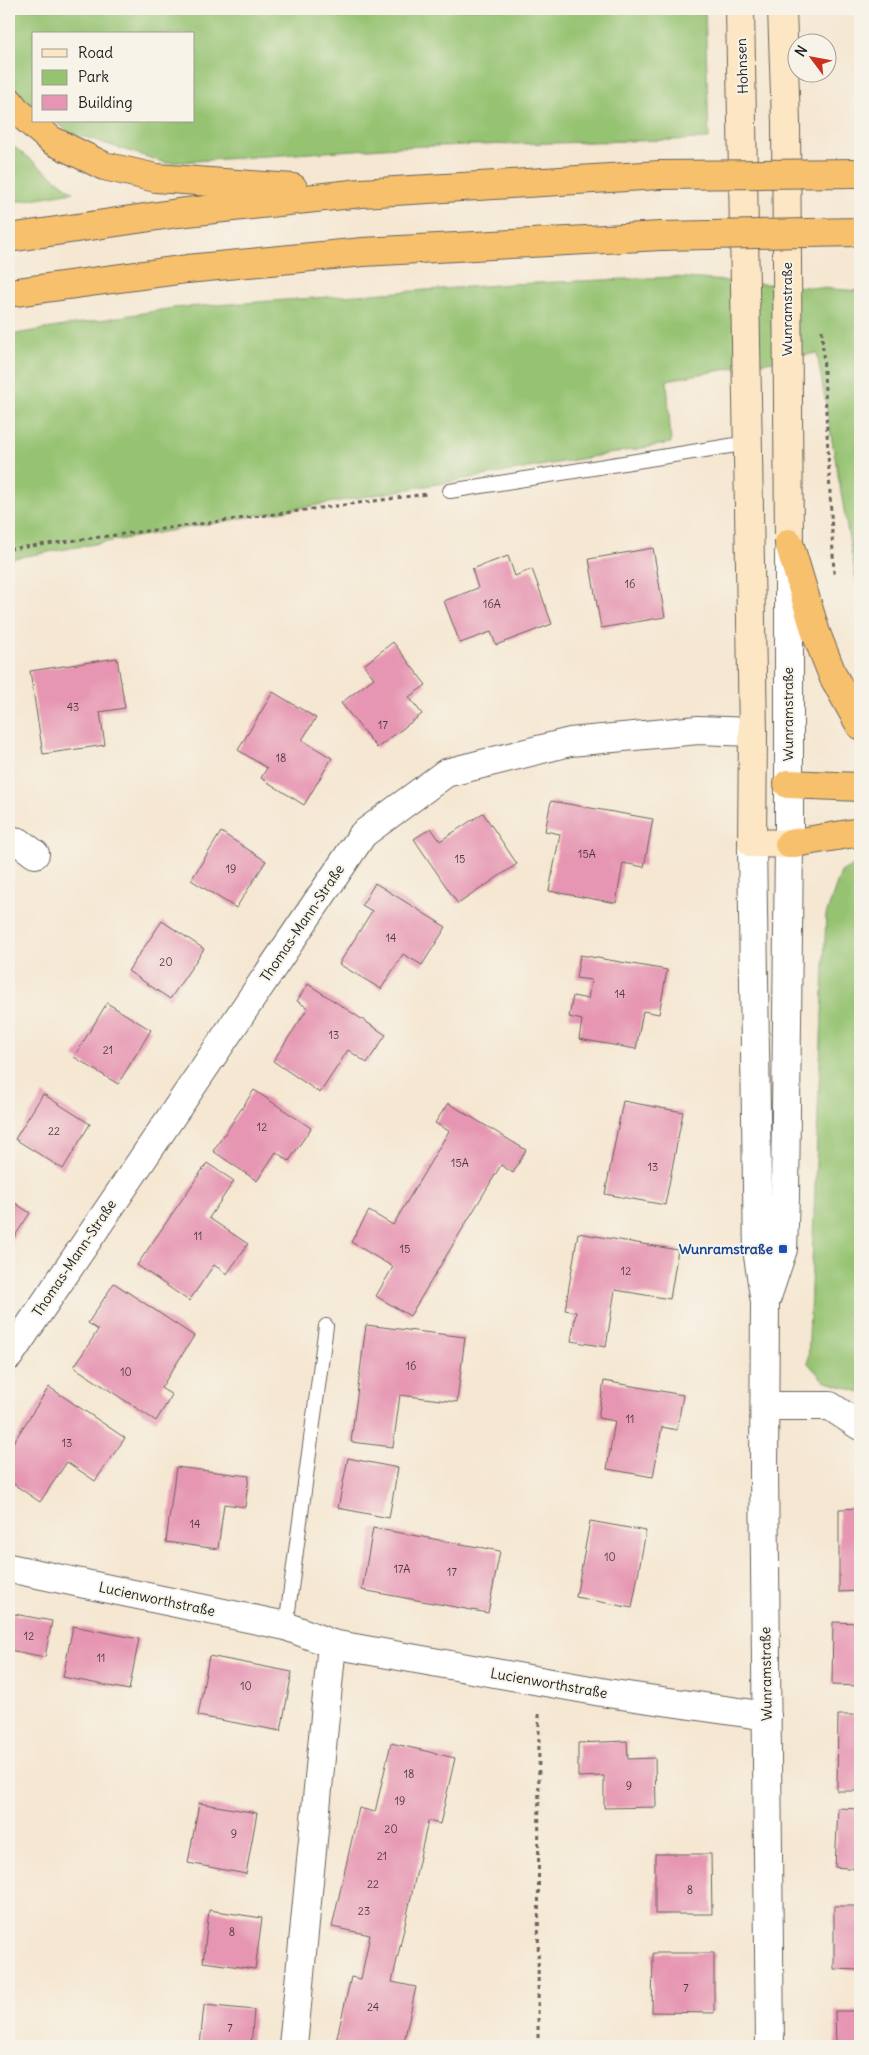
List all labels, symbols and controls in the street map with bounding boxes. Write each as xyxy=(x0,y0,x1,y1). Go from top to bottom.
legend xyxy=(32,32,195,122)
north arrow xyxy=(786,32,836,82)
street label: Hohnsen xyxy=(732,38,752,94)
text: N xyxy=(791,42,811,60)
text: Road xyxy=(78,43,113,62)
text: Park xyxy=(78,67,109,86)
text: Building xyxy=(78,93,133,112)
street label: Wunramstraße xyxy=(778,262,796,356)
house number: 16 xyxy=(625,577,635,591)
house number: 16A xyxy=(483,597,501,611)
street label: Wunramstraße xyxy=(779,667,797,761)
house number: 43 xyxy=(67,700,79,714)
house number: 17 xyxy=(378,718,388,732)
house number: 18 xyxy=(276,751,286,765)
house number: 15A xyxy=(578,847,596,861)
house number: 15 xyxy=(455,852,465,866)
street label: Thomas-Mann-Straße xyxy=(256,861,348,985)
house number: 19 xyxy=(226,862,236,876)
house number: 14 xyxy=(386,931,396,945)
house number: 20 xyxy=(159,955,173,969)
house number: 14 xyxy=(615,987,625,1001)
house number: 13 xyxy=(329,1028,339,1042)
house number: 21 xyxy=(103,1043,113,1057)
house number: 12 xyxy=(257,1120,267,1134)
house number: 22 xyxy=(48,1124,60,1138)
house number: 15A xyxy=(451,1156,469,1170)
house number: 13 xyxy=(648,1160,658,1174)
street label: Thomas-Mann-Straße xyxy=(28,1196,120,1320)
house number: 11 xyxy=(194,1229,202,1243)
place label: Wunramstraße xyxy=(679,1240,773,1258)
house number: 15 xyxy=(400,1242,410,1256)
marker: Wunramstraße xyxy=(777,1243,789,1255)
house number: 12 xyxy=(621,1264,631,1278)
house number: 16 xyxy=(406,1359,416,1373)
house number: 10 xyxy=(120,1365,132,1379)
house number: 11 xyxy=(626,1412,634,1426)
house number: 13 xyxy=(62,1436,72,1450)
house number: 14 xyxy=(190,1517,200,1531)
house number: 10 xyxy=(604,1550,616,1564)
house number: 17A xyxy=(394,1562,410,1576)
house number: 17 xyxy=(447,1565,457,1579)
street label: Lucienworthstraße xyxy=(97,1578,217,1620)
street label: Wunramstraße xyxy=(756,1627,776,1721)
house number: 12 xyxy=(24,1629,34,1643)
house number: 11 xyxy=(97,1651,105,1665)
street label: Lucienworthstraße xyxy=(489,1664,609,1702)
house number: 10 xyxy=(240,1679,252,1693)
house number: 18 xyxy=(404,1767,414,1781)
house number: 9 xyxy=(626,1779,632,1793)
house number: 19 xyxy=(395,1794,405,1808)
house number: 20 xyxy=(384,1822,398,1836)
house number: 9 xyxy=(231,1827,237,1841)
house number: 21 xyxy=(377,1849,387,1863)
house number: 22 xyxy=(367,1877,379,1891)
house number: 8 xyxy=(687,1883,693,1897)
house number: 23 xyxy=(358,1904,370,1918)
house number: 8 xyxy=(229,1925,235,1939)
house number: 7 xyxy=(683,1981,689,1995)
house number: 24 xyxy=(367,2000,379,2014)
house number: 7 xyxy=(227,2021,233,2035)

